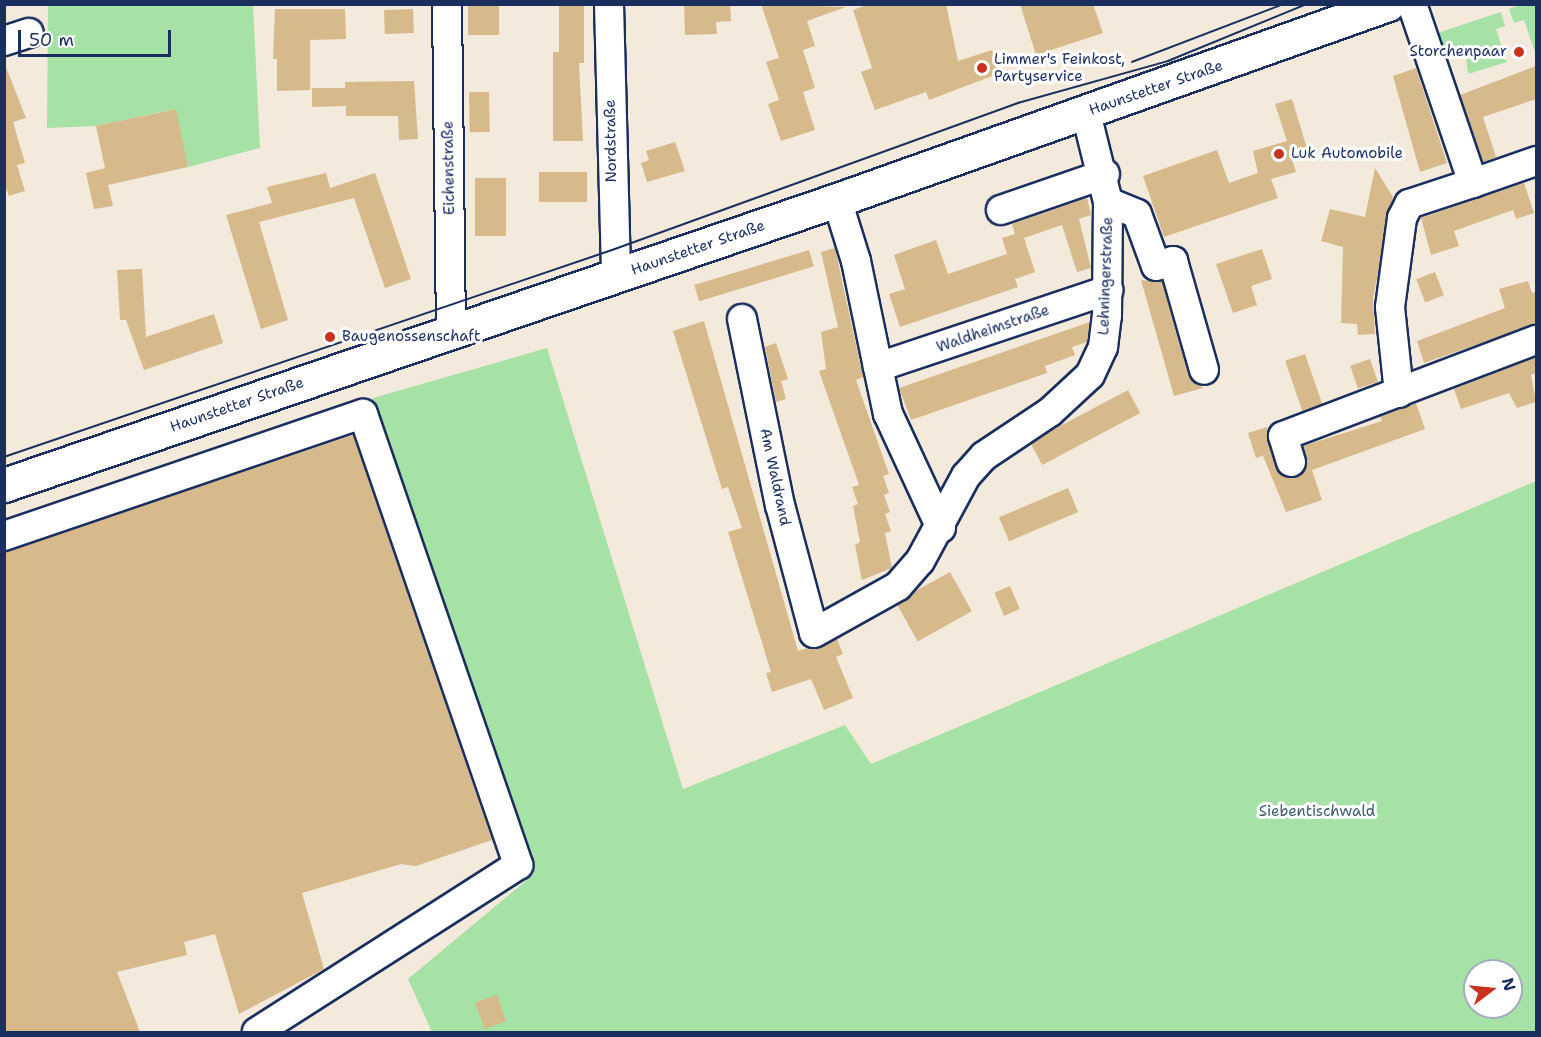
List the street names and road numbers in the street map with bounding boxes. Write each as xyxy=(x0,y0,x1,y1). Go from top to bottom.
street label: Haunstetter Straße xyxy=(1087,57,1225,119)
street label: Nordstraße xyxy=(601,99,621,183)
street label: Eichenstraße xyxy=(439,121,459,215)
street label: Lehningerstraße xyxy=(1095,216,1117,336)
street label: Haunstetter Straße xyxy=(629,217,767,279)
street label: Waldheimstraße xyxy=(934,301,1052,357)
street label: Haunstetter Straße xyxy=(168,374,306,436)
street label: Am Waldrand xyxy=(756,426,794,528)

